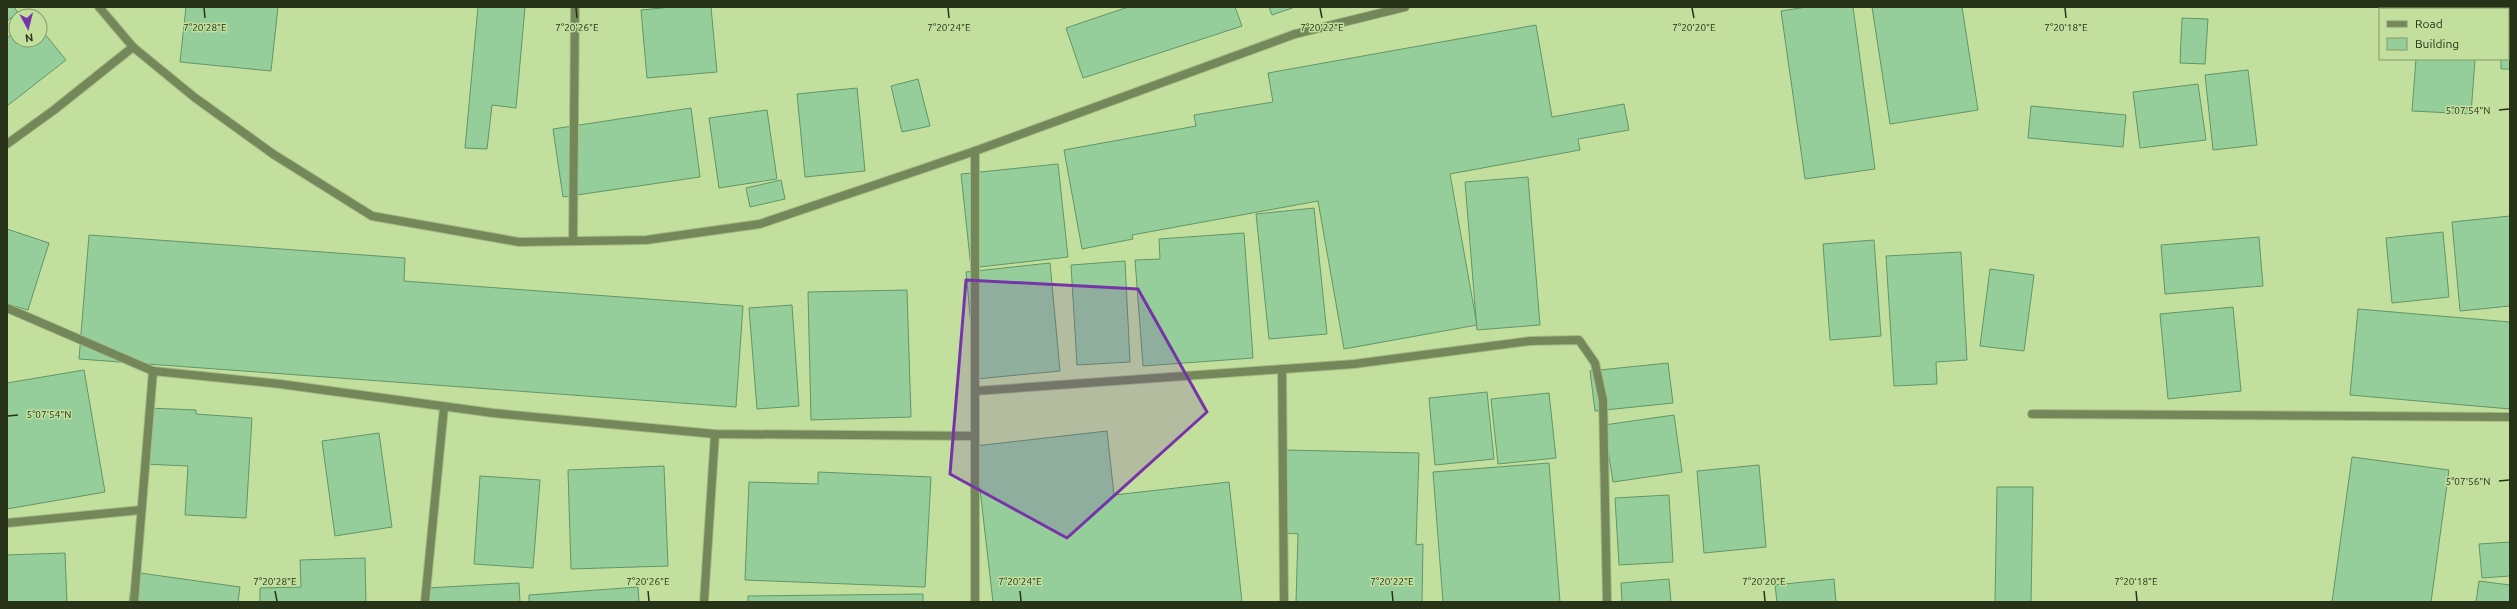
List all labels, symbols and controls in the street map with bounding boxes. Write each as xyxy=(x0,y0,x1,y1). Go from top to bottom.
north arrow xyxy=(8,8,48,48)
legend xyxy=(2379,8,2509,60)
text: Road xyxy=(2415,17,2443,30)
text: 7°20'28"E xyxy=(183,22,227,33)
text: 7°20'26"E xyxy=(555,22,599,33)
text: 7°20'24"E xyxy=(927,22,971,33)
text: 7°20'22"E xyxy=(1300,22,1344,33)
text: 7°20'20"E xyxy=(1672,22,1716,33)
text: 7°20'18"E xyxy=(2044,22,2088,33)
text: N xyxy=(24,31,34,44)
text: Building xyxy=(2415,37,2459,50)
text: 5°07'54"N xyxy=(2446,105,2490,116)
text: 5°07'54"N xyxy=(27,409,71,420)
text: 5°07'56"N xyxy=(2446,476,2490,487)
text: 7°20'28"E xyxy=(253,576,297,587)
text: 7°20'26"E xyxy=(626,576,670,587)
text: 7°20'24"E xyxy=(998,576,1042,587)
text: 7°20'22"E xyxy=(1370,576,1414,587)
text: 7°20'20"E xyxy=(1742,576,1786,587)
text: 7°20'18"E xyxy=(2114,576,2158,587)

